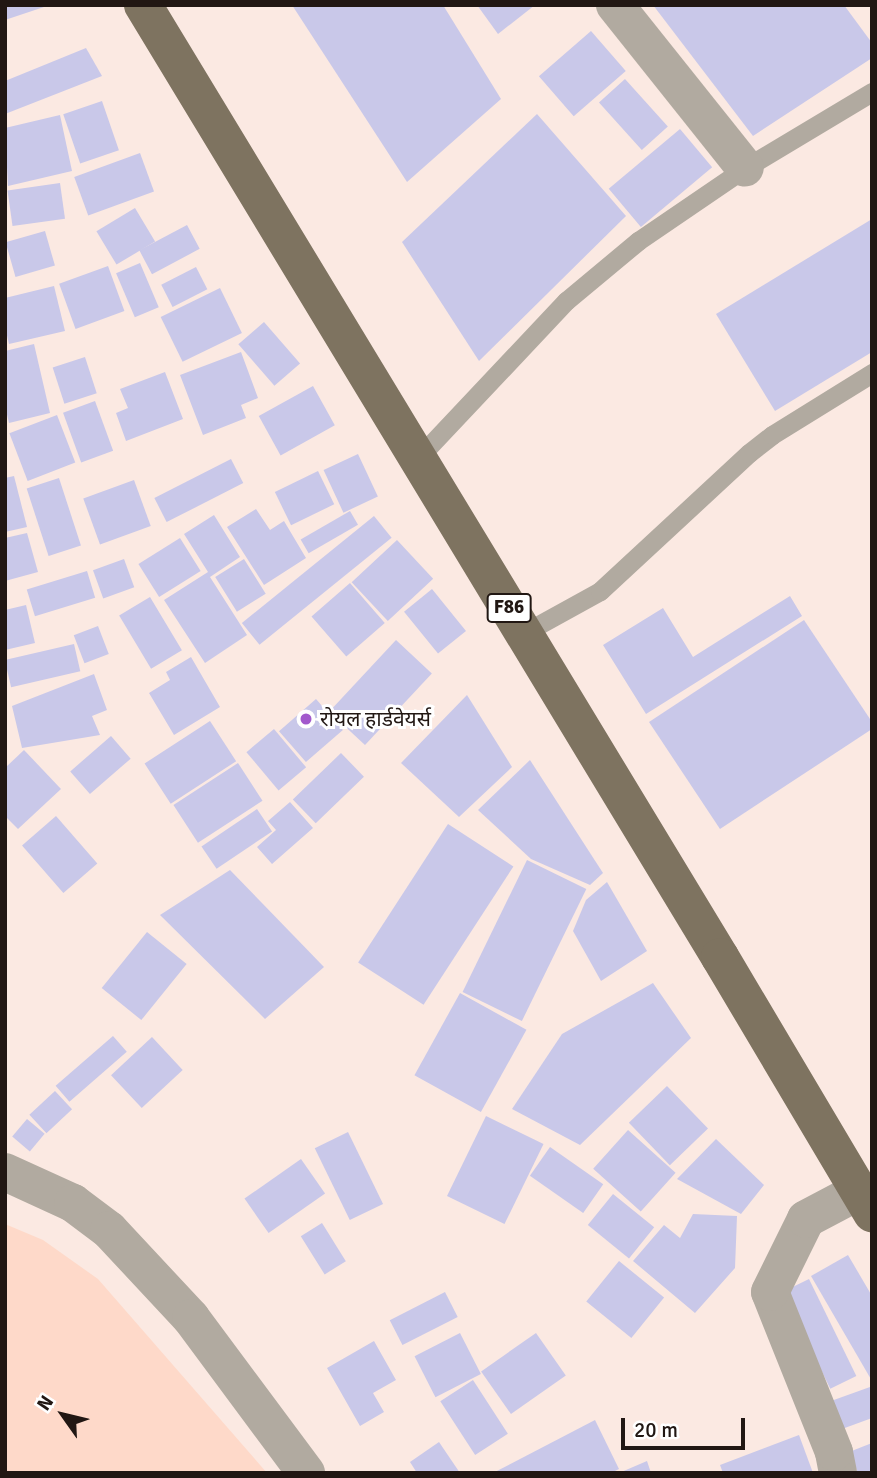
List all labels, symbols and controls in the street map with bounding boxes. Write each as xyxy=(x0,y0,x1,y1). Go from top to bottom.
road number: F86 xyxy=(486,593,532,624)
place label: रोयल हार्डवेयर्स xyxy=(320,706,431,732)
marker: रोयल हार्डवेयर्स xyxy=(298,711,314,727)
north arrow xyxy=(28,1380,98,1450)
text: N xyxy=(32,1391,59,1415)
scale bar xyxy=(625,1404,749,1448)
text: 20 m xyxy=(634,1417,678,1443)

